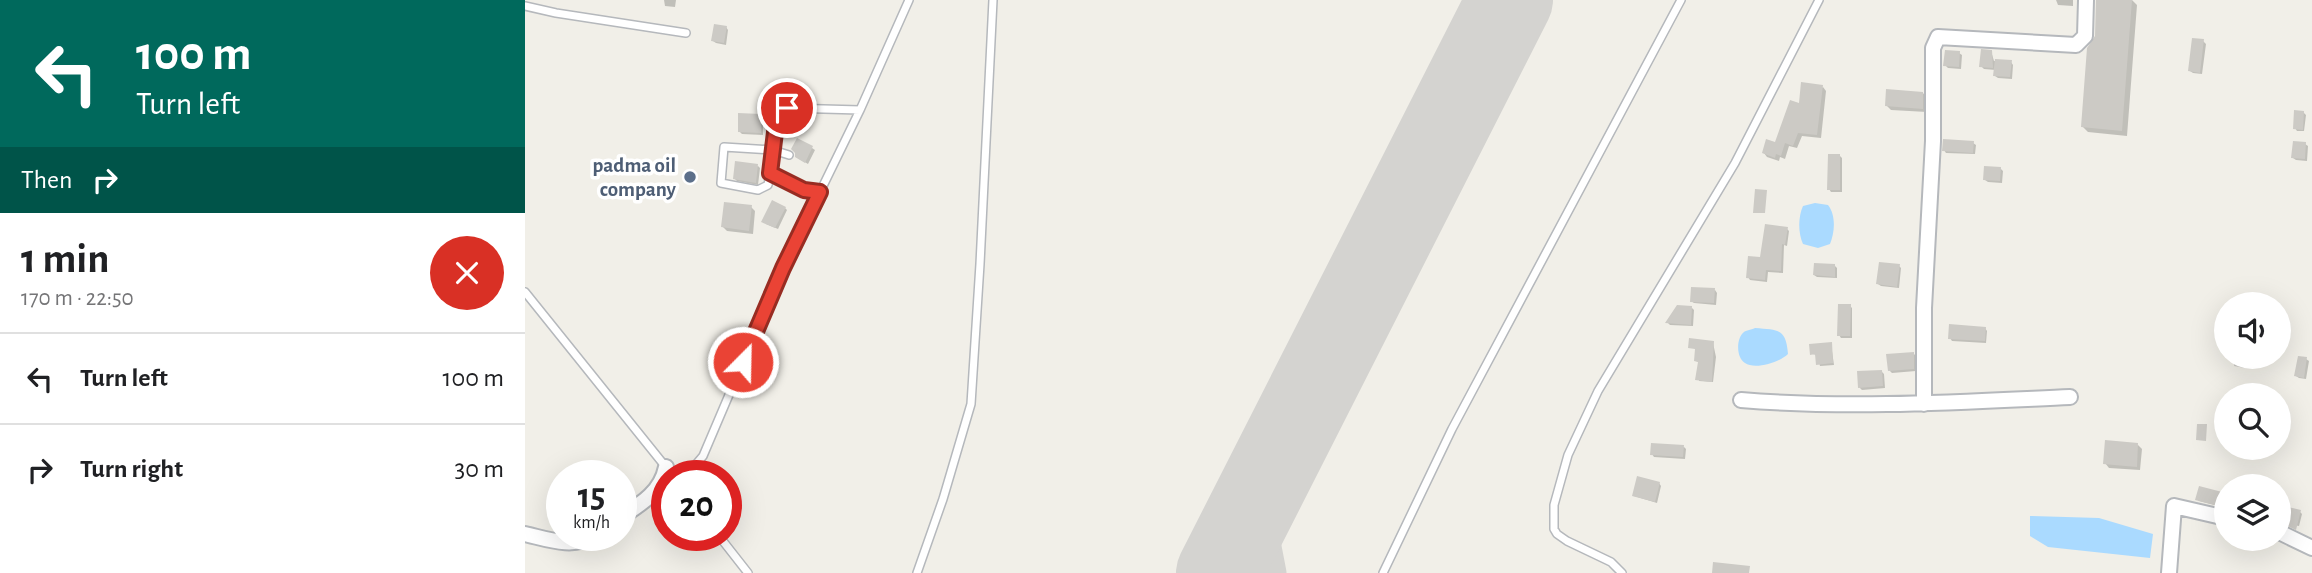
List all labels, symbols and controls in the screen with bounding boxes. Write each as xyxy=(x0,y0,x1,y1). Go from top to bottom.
icon: left xyxy=(21,28,112,119)
text: 100 m xyxy=(136,30,252,79)
pin xyxy=(757,78,817,138)
text: Turn left xyxy=(136,88,240,120)
icon: arrive xyxy=(768,89,806,127)
place label: padma oil company xyxy=(592,155,677,200)
icon: right xyxy=(86,161,124,199)
text: Then xyxy=(21,167,72,193)
marker: padma oil company xyxy=(682,169,698,185)
button: close xyxy=(430,236,504,310)
text: 1 min xyxy=(21,238,110,280)
text: 170 m · 22:50 xyxy=(21,287,134,310)
map controls xyxy=(2214,292,2291,551)
button: sound xyxy=(2214,292,2291,369)
position arrow xyxy=(706,325,780,399)
icon: left xyxy=(21,360,59,398)
text: Turn left xyxy=(80,365,168,391)
text: 100 m xyxy=(443,365,504,391)
button: search xyxy=(2214,383,2291,460)
icon: right xyxy=(21,451,59,489)
text: Turn right xyxy=(80,456,183,482)
text: 30 m xyxy=(454,456,504,482)
speed limit sign: 20 xyxy=(651,460,742,551)
button: layers xyxy=(2214,474,2291,551)
text: 15 xyxy=(578,479,605,514)
text: km/h xyxy=(573,514,610,532)

